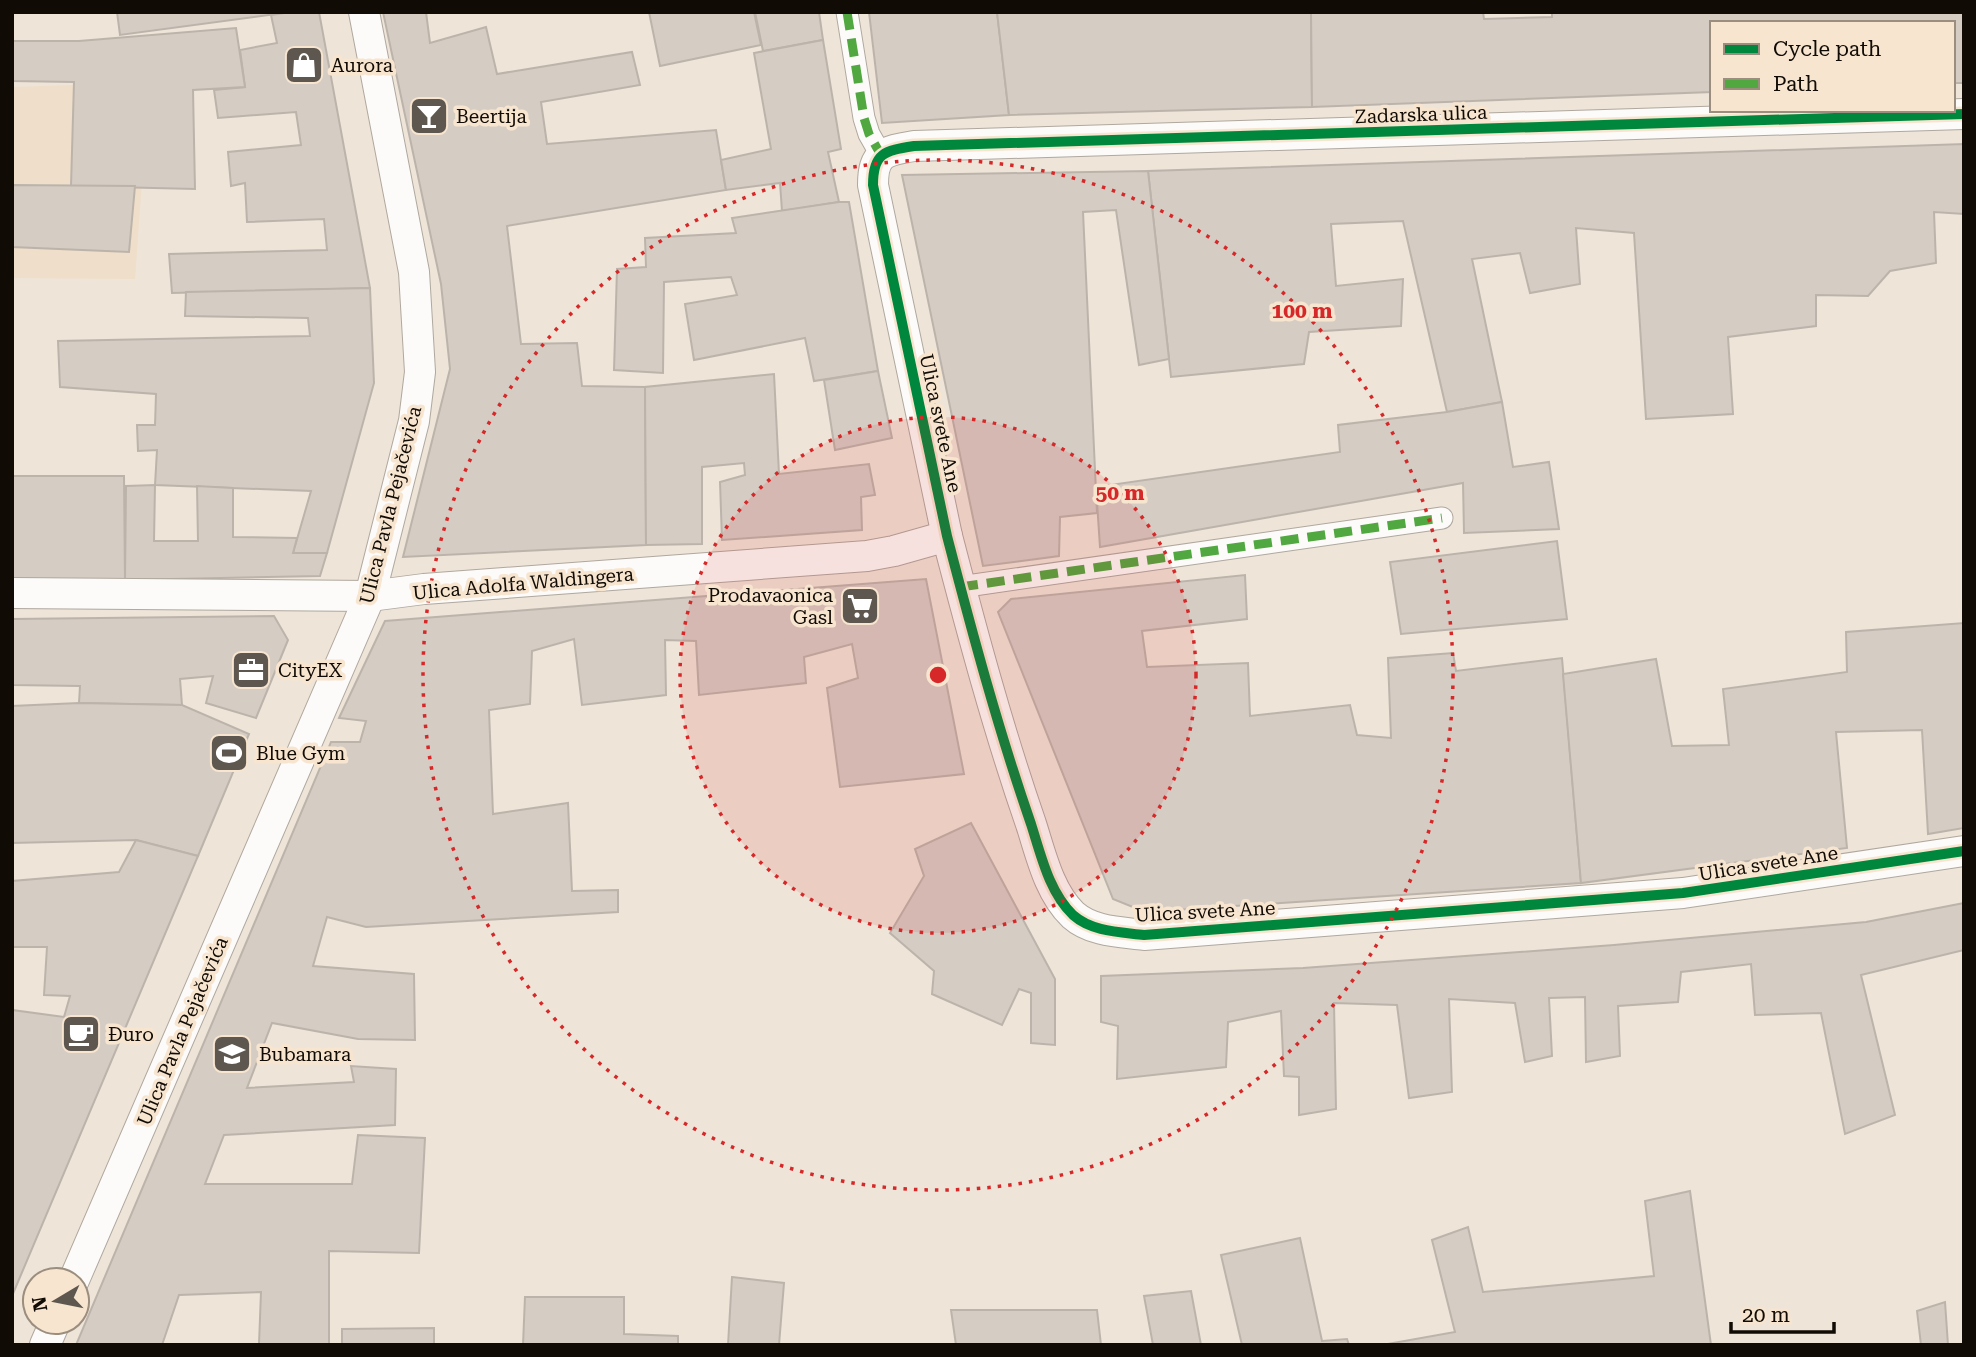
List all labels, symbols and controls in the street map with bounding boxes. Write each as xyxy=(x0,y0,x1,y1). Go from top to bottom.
legend xyxy=(1710,21,1955,112)
text: Cycle path xyxy=(1773,37,1882,61)
shop icon: Aurora xyxy=(283,44,325,86)
place label: Aurora xyxy=(331,54,394,77)
text: Path xyxy=(1773,72,1819,96)
bar icon: Beertija xyxy=(408,95,450,137)
street label: Zadarska ulica xyxy=(1354,101,1488,128)
place label: Beertija xyxy=(456,105,528,128)
text: 100 m xyxy=(1272,299,1332,323)
street label: Ulica svete Ane xyxy=(915,352,966,494)
street label: Ulica Pavla Pejačevića xyxy=(355,403,426,607)
text: 50 m xyxy=(1095,481,1145,505)
street label: Ulica Adolfa Waldingera xyxy=(411,562,635,605)
place label: Prodavaonica Gasl xyxy=(708,584,834,629)
supermarket icon: Prodavaonica Gasl xyxy=(839,585,881,627)
office icon: CityEX xyxy=(230,649,272,691)
place label: CityEX xyxy=(278,659,343,682)
centre of rings xyxy=(926,663,950,687)
sports icon: Blue Gym xyxy=(208,732,250,774)
place label: Blue Gym xyxy=(256,742,345,765)
street label: Ulica svete Ane xyxy=(1697,841,1840,886)
street label: Ulica svete Ane xyxy=(1134,896,1276,927)
street label: Ulica Pavla Pejačevića xyxy=(132,933,233,1129)
cafe icon: Đuro xyxy=(60,1013,102,1055)
place label: Đuro xyxy=(108,1023,154,1046)
school or university icon: Bubamara xyxy=(211,1033,253,1075)
place label: Bubamara xyxy=(259,1043,352,1066)
north arrow xyxy=(21,1266,91,1336)
scale bar xyxy=(1731,1290,1834,1334)
text: N xyxy=(27,1294,52,1313)
text: 20 m xyxy=(1742,1303,1790,1327)

